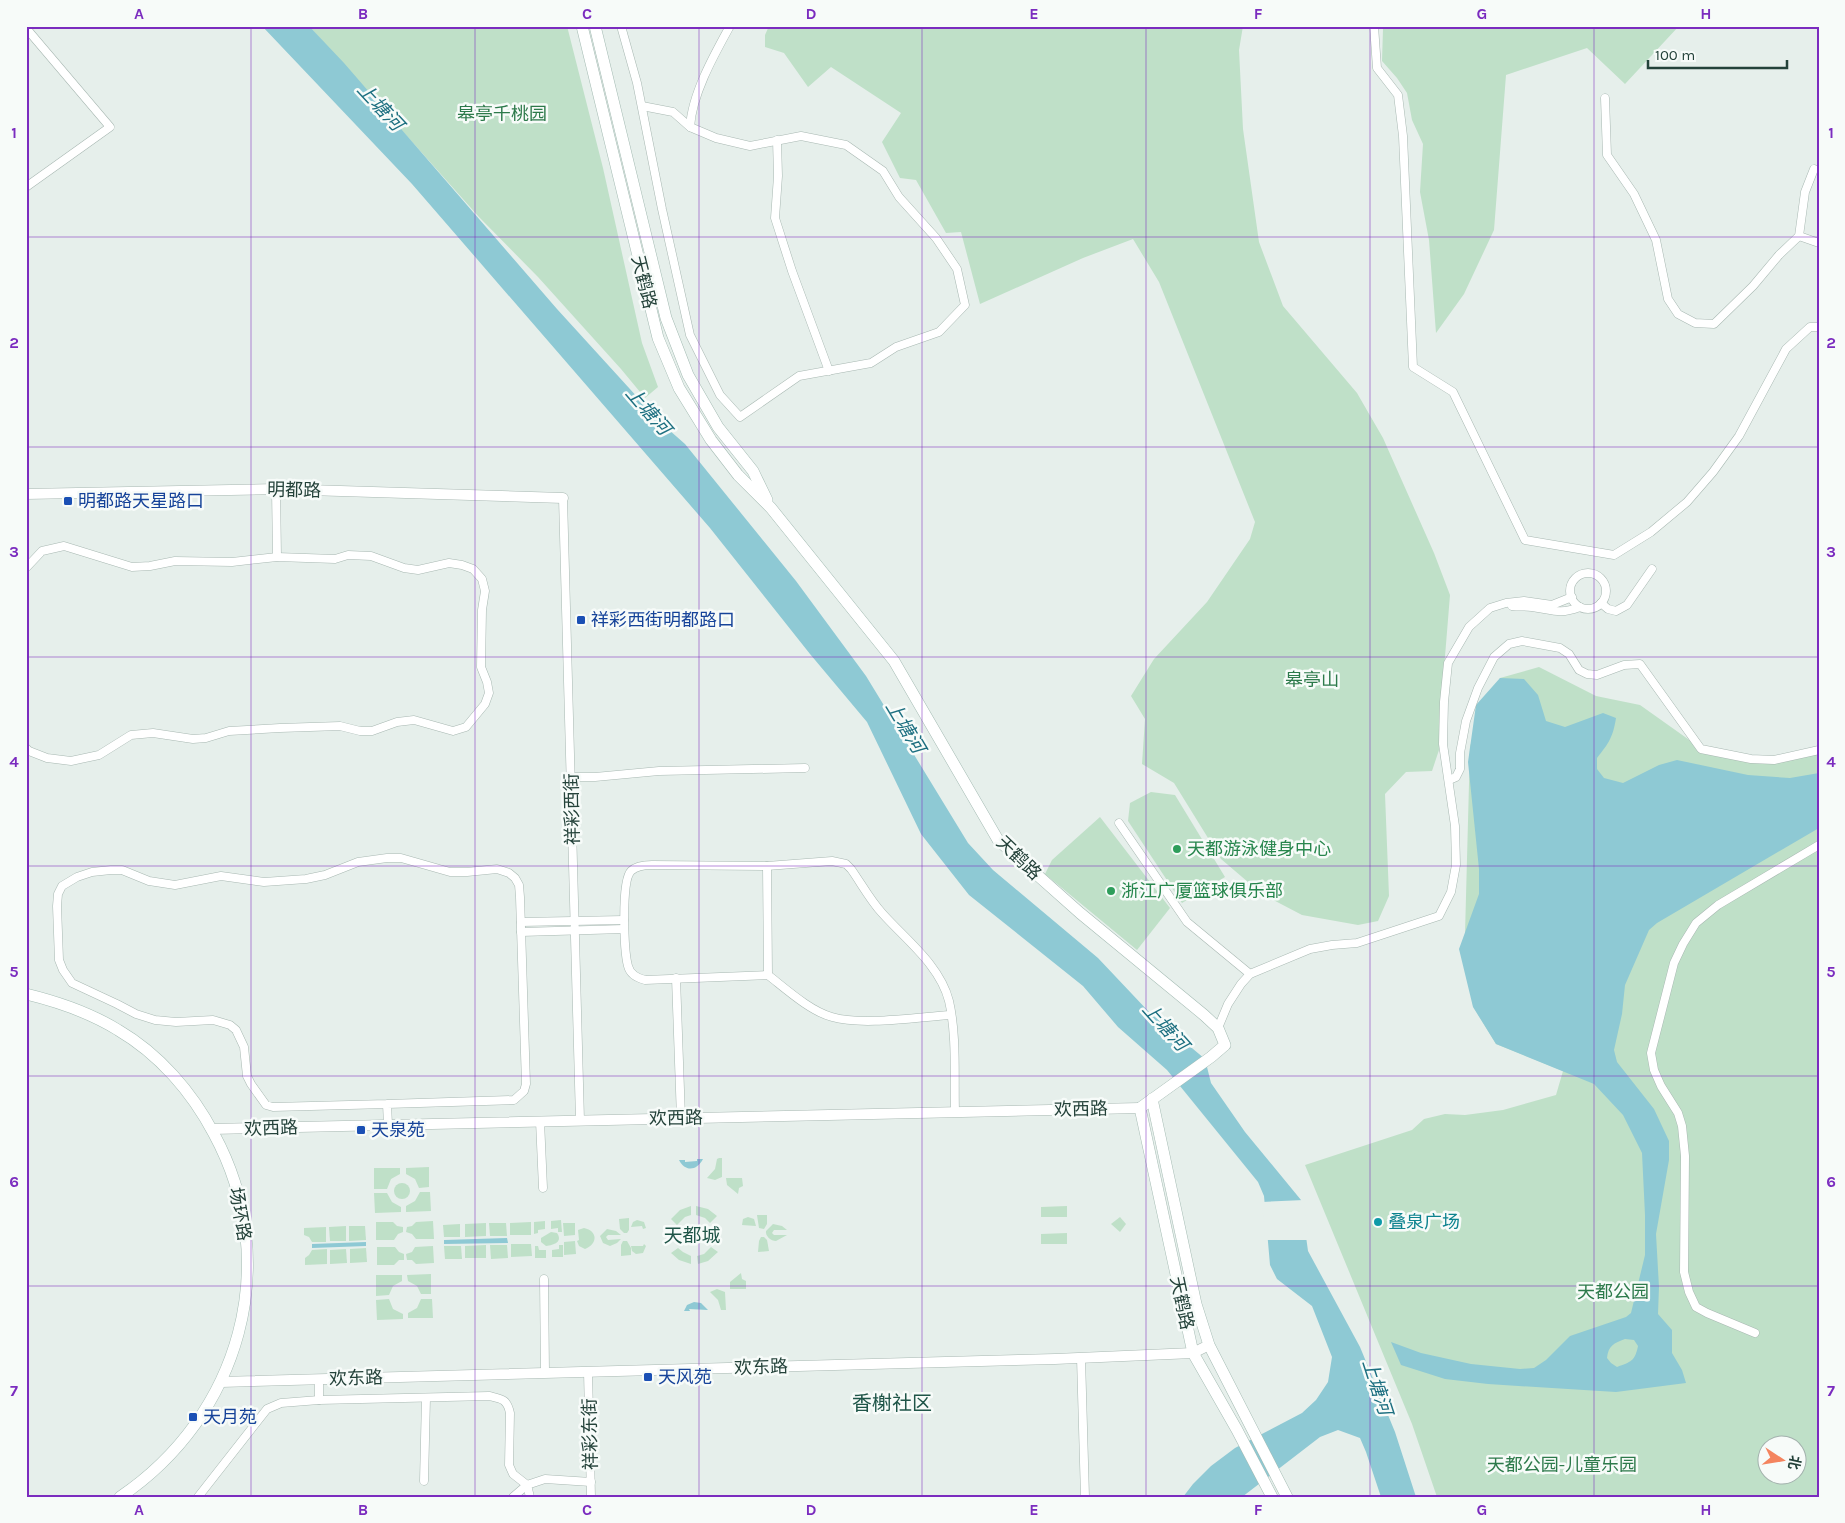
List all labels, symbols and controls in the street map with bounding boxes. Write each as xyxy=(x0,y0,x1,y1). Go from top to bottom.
text: A xyxy=(134,4,144,23)
text: B xyxy=(358,4,368,23)
text: C xyxy=(582,4,592,23)
text: D xyxy=(806,4,817,23)
text: E xyxy=(1029,4,1039,23)
text: F xyxy=(1254,4,1263,23)
text: G xyxy=(1477,4,1487,23)
text: H xyxy=(1700,4,1712,23)
scale bar xyxy=(1648,38,1786,70)
text: 100 m xyxy=(1655,46,1695,64)
water label: 上塘河 xyxy=(353,79,410,138)
park label: 皋亭千桃园 xyxy=(457,103,547,125)
text: 1 xyxy=(11,123,17,142)
text: 1 xyxy=(1828,123,1834,142)
street label: 天鹤路 xyxy=(627,253,661,311)
text: 2 xyxy=(9,333,19,352)
text: 2 xyxy=(1826,333,1836,352)
water label: 上塘河 xyxy=(621,382,678,443)
street label: 明都路 xyxy=(267,479,321,501)
place label: 明都路天星路口 xyxy=(78,490,204,512)
marker: 明都路天星路口 xyxy=(62,495,74,507)
text: 3 xyxy=(9,542,19,561)
text: 3 xyxy=(1826,542,1836,561)
place label: 祥彩西街明都路口 xyxy=(591,609,735,631)
marker: 祥彩西街明都路口 xyxy=(575,614,587,626)
park label: 皋亭山 xyxy=(1285,669,1339,691)
water label: 上塘河 xyxy=(881,697,931,761)
text: 4 xyxy=(9,752,19,771)
text: 4 xyxy=(1826,752,1836,771)
street label: 祥彩西街 xyxy=(560,773,584,845)
street label: 天鹤路 xyxy=(992,831,1046,885)
place label: 天都游泳健身中心 xyxy=(1187,838,1331,860)
marker: 天都游泳健身中心 xyxy=(1171,843,1183,855)
place label: 浙江广厦篮球俱乐部 xyxy=(1121,880,1283,902)
marker: 浙江广厦篮球俱乐部 xyxy=(1105,885,1117,897)
text: 5 xyxy=(9,962,19,981)
text: 5 xyxy=(1826,962,1836,981)
water label: 上塘河 xyxy=(1138,998,1195,1059)
street label: 欢西路 xyxy=(1054,1098,1108,1120)
street label: 欢西路 xyxy=(649,1107,703,1129)
street label: 欢西路 xyxy=(244,1116,298,1140)
place label: 天泉苑 xyxy=(371,1119,425,1141)
marker: 天泉苑 xyxy=(355,1124,367,1136)
text: 6 xyxy=(9,1172,19,1191)
text: 6 xyxy=(1826,1172,1836,1191)
street label: 场环路 xyxy=(224,1186,256,1242)
place label: 叠泉广场 xyxy=(1388,1211,1460,1233)
marker: 叠泉广场 xyxy=(1372,1216,1384,1228)
district label: 天都城 xyxy=(663,1225,721,1247)
street label: 天鹤路 xyxy=(1166,1274,1198,1332)
park label: 天都公园 xyxy=(1577,1281,1649,1303)
street label: 欢东路 xyxy=(734,1355,788,1379)
water label: 上塘河 xyxy=(1358,1356,1398,1421)
street label: 欢东路 xyxy=(329,1366,383,1390)
place label: 天风苑 xyxy=(658,1366,712,1388)
marker: 天风苑 xyxy=(642,1371,654,1383)
text: 7 xyxy=(10,1381,18,1400)
text: 7 xyxy=(1827,1381,1835,1400)
district label: 香榭社区 xyxy=(852,1392,932,1415)
street label: 祥彩东街 xyxy=(578,1398,602,1470)
place label: 天月苑 xyxy=(203,1406,257,1428)
marker: 天月苑 xyxy=(187,1411,199,1423)
north arrow xyxy=(1758,1436,1808,1486)
park label: 天都公园-儿童乐园 xyxy=(1487,1454,1637,1476)
text: 北 xyxy=(1784,1454,1804,1471)
text: A xyxy=(134,1500,144,1519)
text: B xyxy=(358,1500,368,1519)
text: C xyxy=(582,1500,592,1519)
text: D xyxy=(806,1500,817,1519)
text: E xyxy=(1029,1500,1039,1519)
text: F xyxy=(1254,1500,1263,1519)
text: G xyxy=(1477,1500,1487,1519)
text: H xyxy=(1700,1500,1712,1519)

